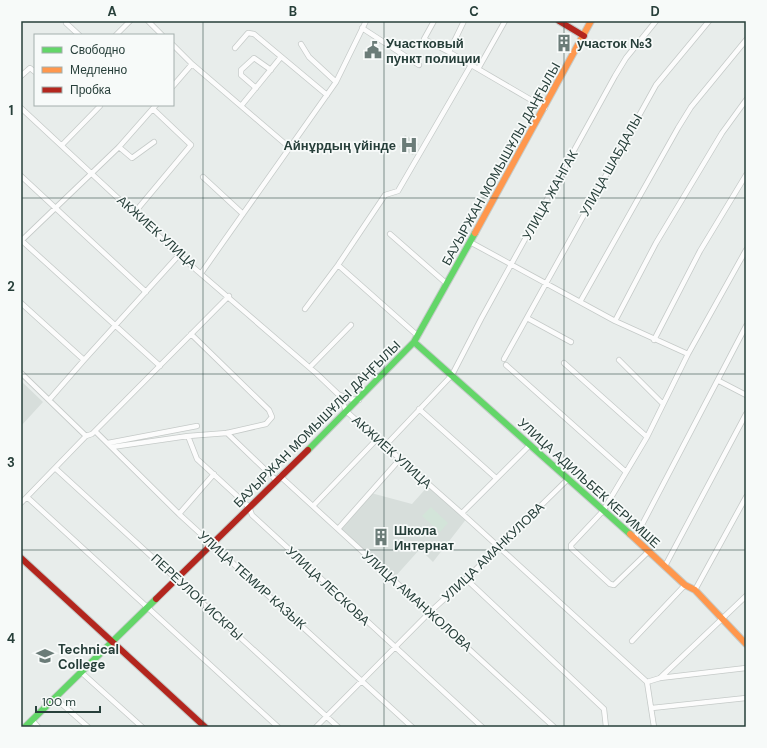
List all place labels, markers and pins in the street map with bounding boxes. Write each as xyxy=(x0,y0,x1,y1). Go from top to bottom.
building icon: участок №3 xyxy=(554,33,574,53)
place label: Участковый пункт полиции xyxy=(386,35,481,67)
place label: участок №3 xyxy=(577,35,652,52)
public building icon: Участковый пункт полиции xyxy=(363,40,383,60)
hospital icon: Айнұрдың үйінде xyxy=(399,135,419,155)
place label: Айнұрдың үйінде xyxy=(283,137,396,154)
place label: Школа Интернат xyxy=(394,522,454,554)
building icon: Школа Интернат xyxy=(371,527,391,547)
place label: Technical College xyxy=(58,641,119,673)
school or university icon: Technical College xyxy=(35,646,55,666)

